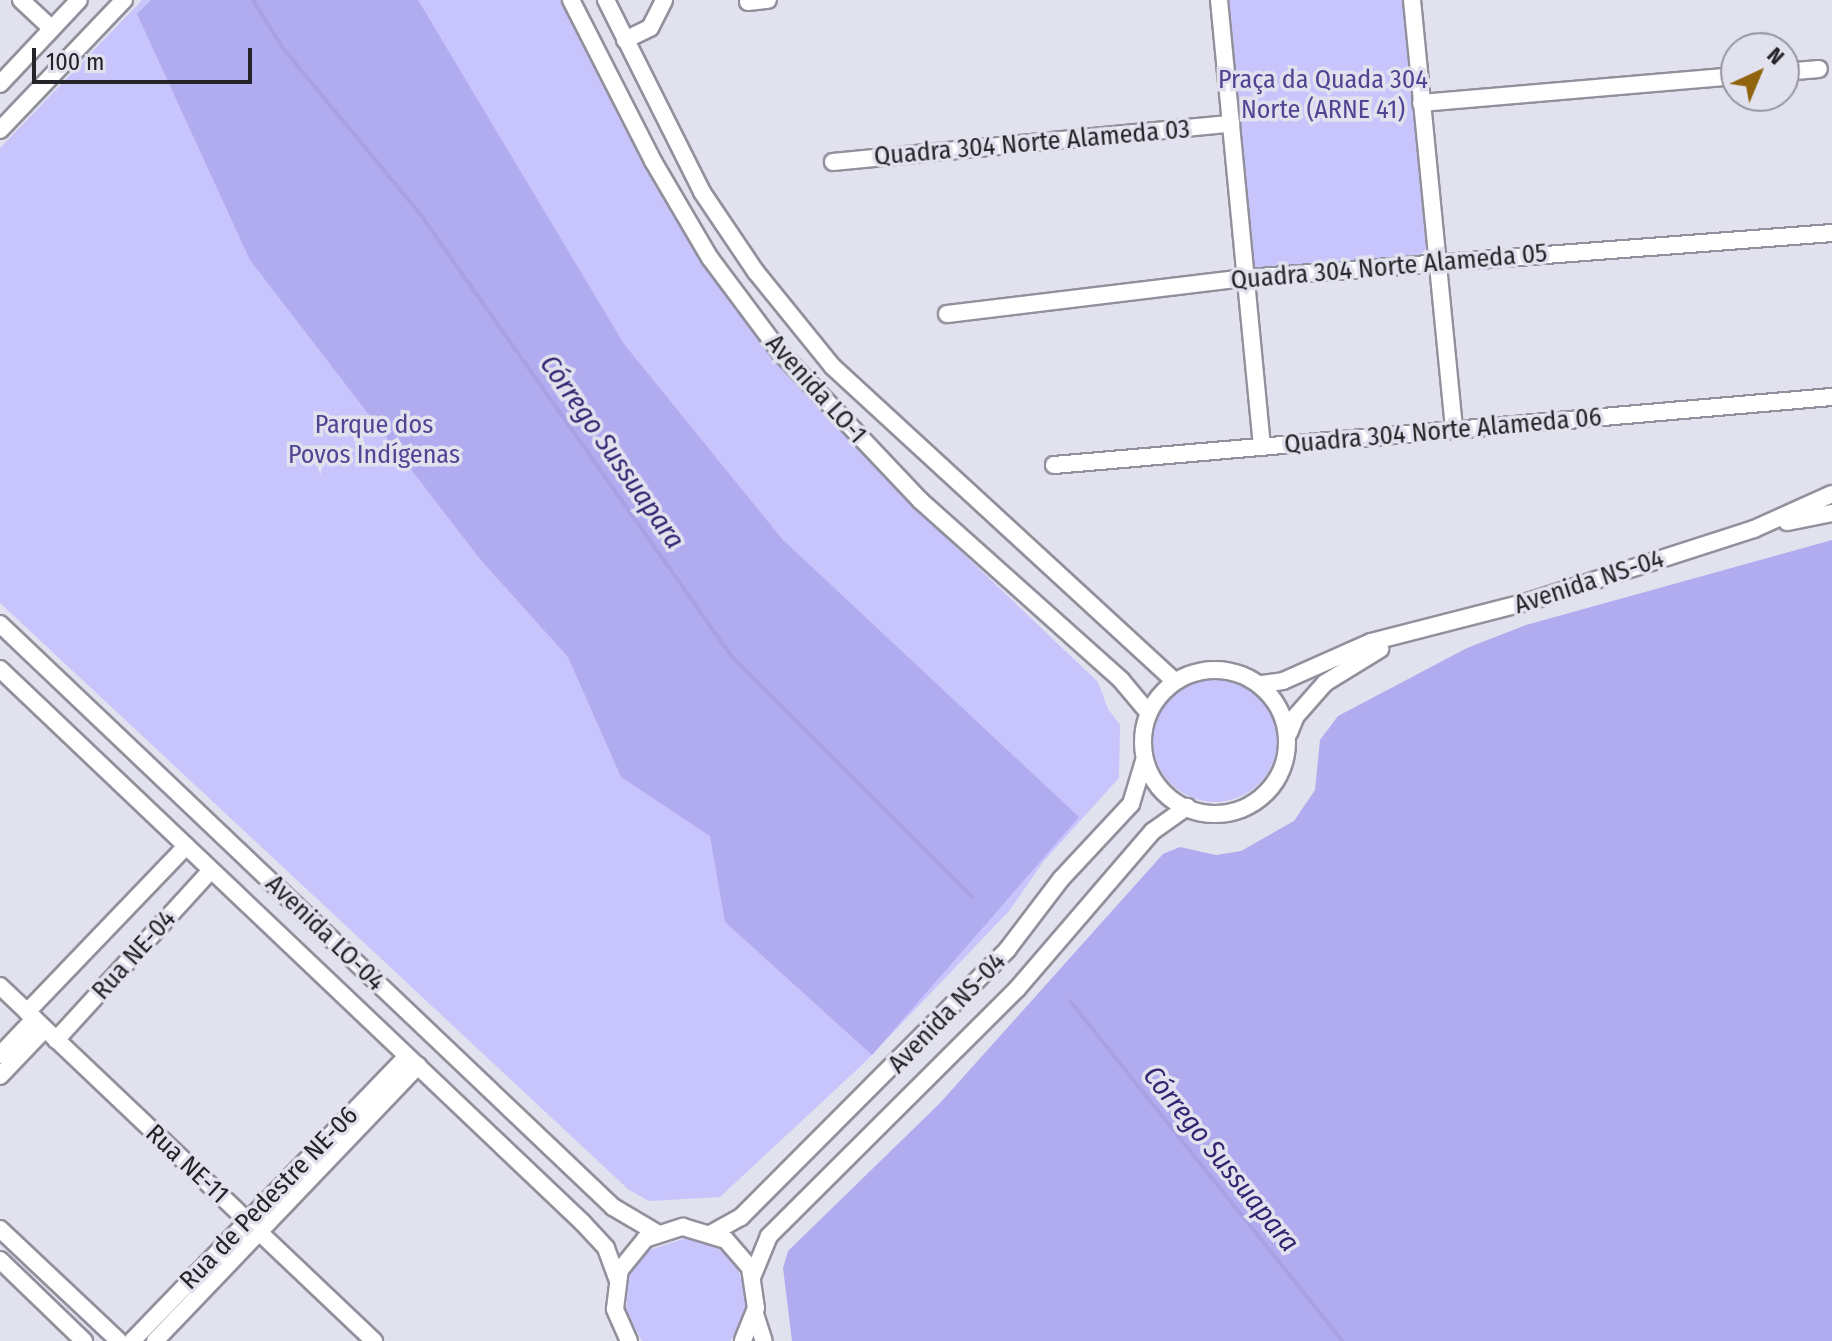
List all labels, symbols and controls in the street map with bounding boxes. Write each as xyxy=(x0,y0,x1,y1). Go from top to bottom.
scale bar xyxy=(36,32,256,82)
north arrow xyxy=(1720,32,1800,112)
text: N xyxy=(1762,42,1790,70)
text: 100 m xyxy=(46,48,104,76)
park label: Praça da Quada 304 Norte (ARNE 41) xyxy=(1218,64,1428,126)
street label: Quadra 304 Norte Alameda 03 xyxy=(873,114,1191,172)
street label: Quadra 304 Norte Alameda 05 xyxy=(1229,238,1549,296)
street label: Avenida LO-1 xyxy=(759,328,873,450)
water label: Córrego Sussuapara xyxy=(533,349,691,555)
street label: Quadra 304 Norte Alameda 06 xyxy=(1283,402,1603,460)
park label: Parque dos Povos Indígenas xyxy=(288,409,460,470)
street label: Avenida NS-04 xyxy=(1510,543,1668,621)
street label: Avenida LO-04 xyxy=(259,868,391,998)
street label: Rua NE-04 xyxy=(86,904,182,1006)
street label: Avenida NS-04 xyxy=(882,946,1012,1080)
water label: Córrego Sussuapara xyxy=(1136,1059,1306,1259)
street label: Rua de Pedestre NE-06 xyxy=(174,1100,364,1296)
street label: Rua NE-11 xyxy=(139,1118,235,1210)

